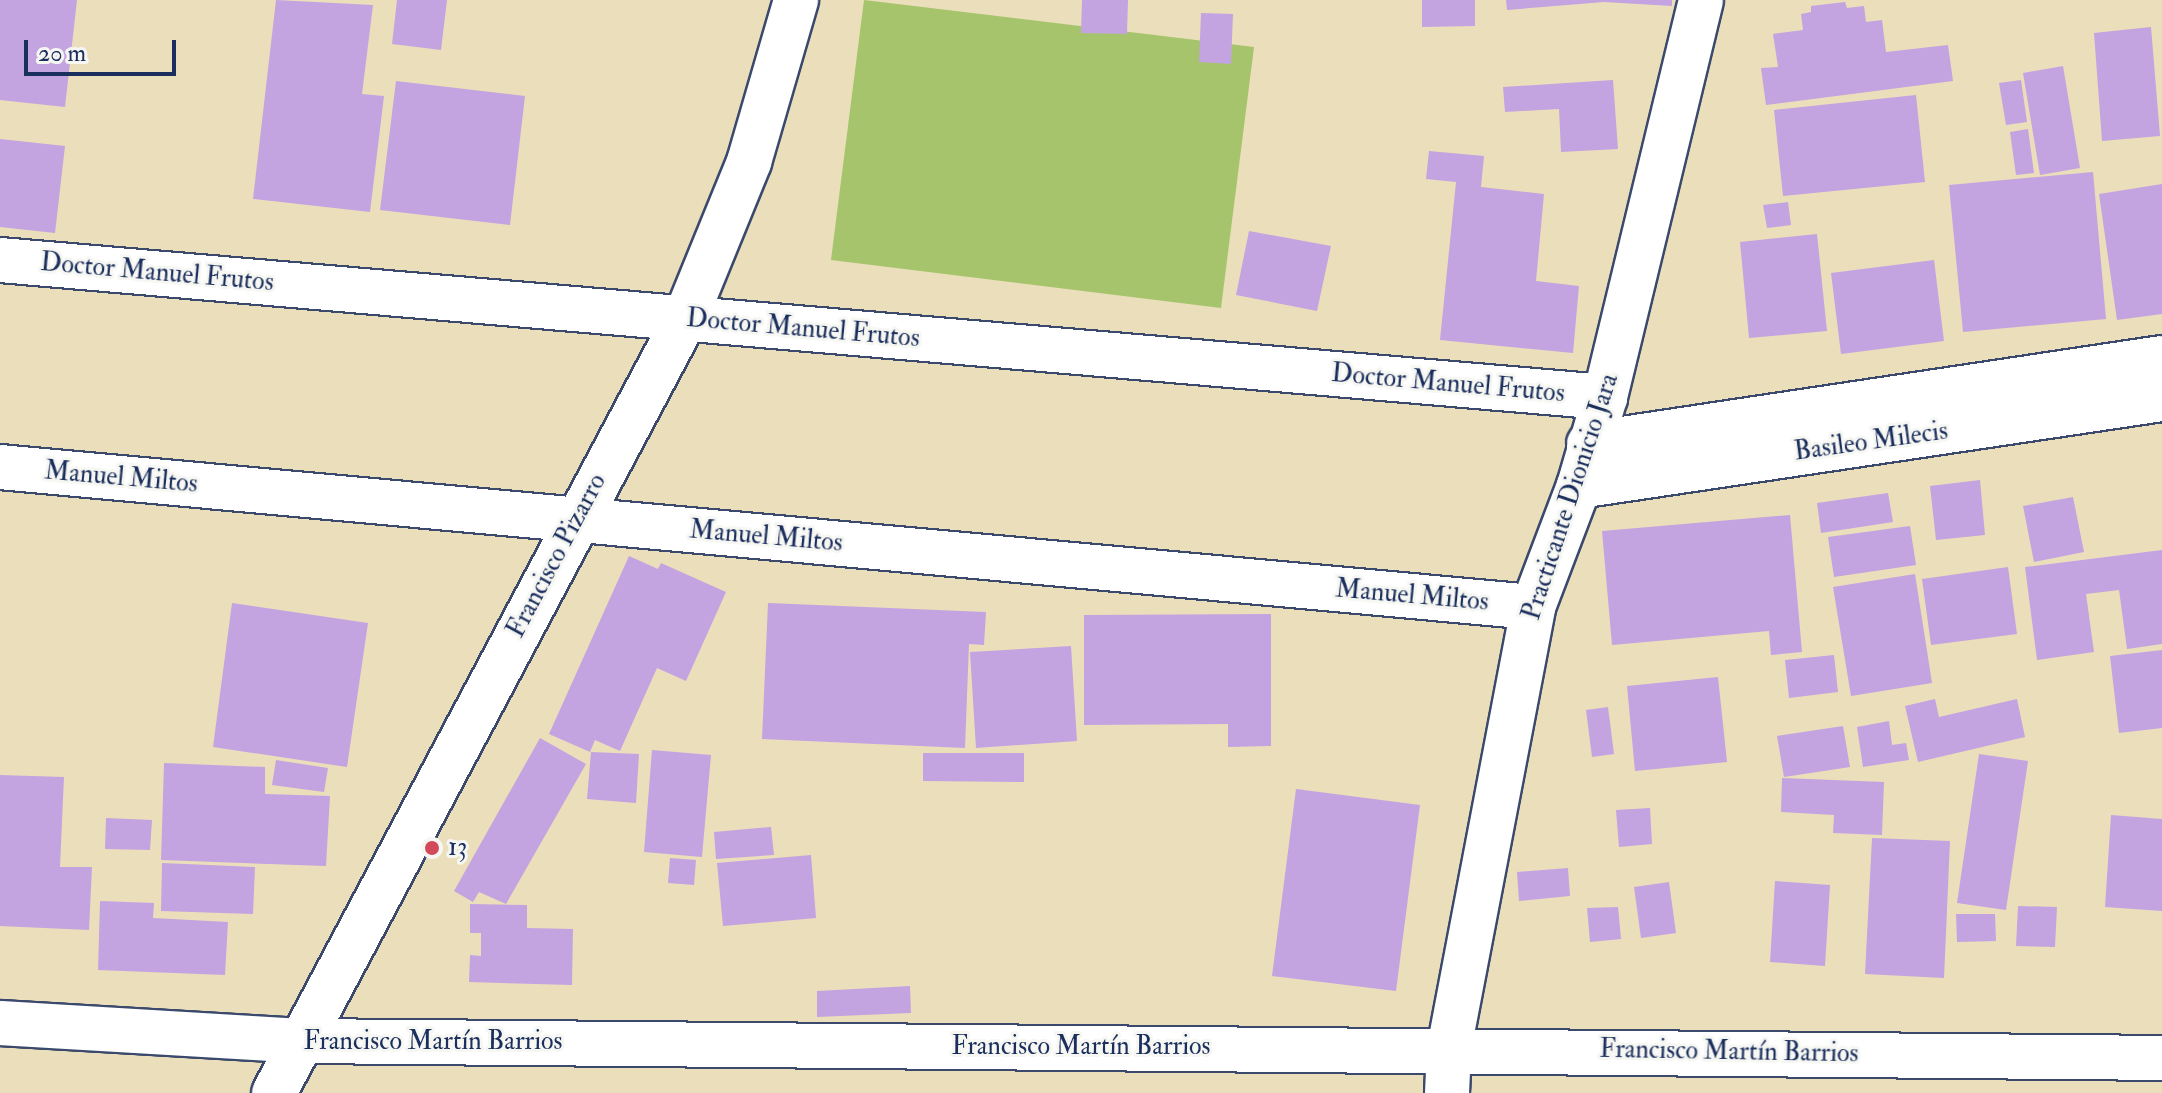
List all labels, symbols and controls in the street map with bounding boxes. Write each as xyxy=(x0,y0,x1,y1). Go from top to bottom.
scale bar xyxy=(28,24,180,74)
text: 20 m xyxy=(38,38,86,69)
street label: Doctor Manuel Frutos xyxy=(39,247,275,299)
street label: Doctor Manuel Frutos xyxy=(685,303,921,355)
street label: Doctor Manuel Frutos xyxy=(1330,358,1566,410)
street label: Practicante Dionicio Jara xyxy=(1516,370,1626,624)
street label: Basileo Milecis xyxy=(1792,416,1950,468)
street label: Manuel Miltos xyxy=(43,456,199,500)
street label: Francisco Pizarro xyxy=(501,469,613,643)
street label: Manuel Miltos xyxy=(688,515,844,559)
street label: Manuel Miltos xyxy=(1334,574,1490,618)
place label: 13 xyxy=(448,832,467,864)
marker: 13 xyxy=(423,839,441,857)
street label: Francisco Martín Barrios xyxy=(304,1026,562,1058)
street label: Francisco Martín Barrios xyxy=(952,1031,1210,1063)
street label: Francisco Martín Barrios xyxy=(1599,1034,1859,1070)

